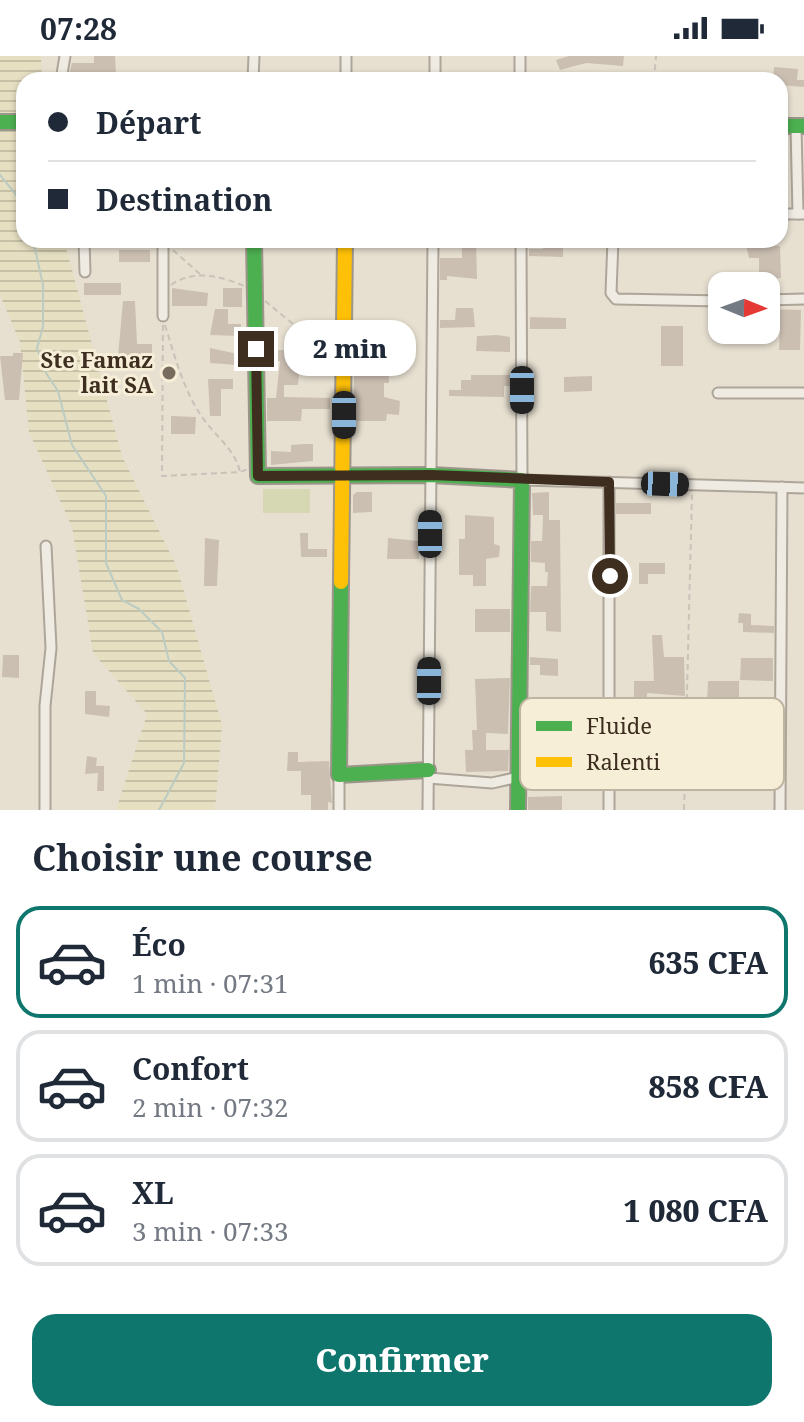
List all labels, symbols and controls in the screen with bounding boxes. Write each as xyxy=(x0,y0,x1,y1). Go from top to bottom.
text: 07:28 xyxy=(40,8,117,49)
text: Départ xyxy=(96,102,201,143)
text: Destination xyxy=(96,179,272,220)
north arrow xyxy=(708,272,780,344)
map controls xyxy=(708,272,780,344)
callout: 2 min xyxy=(284,321,416,377)
text: 2 min xyxy=(313,330,387,366)
route end xyxy=(238,331,274,367)
place label: Ste Famaz lait SA xyxy=(41,344,153,399)
marker: Ste Famaz lait SA xyxy=(160,364,178,382)
car xyxy=(510,366,534,414)
car xyxy=(332,391,356,439)
car xyxy=(641,471,689,497)
car xyxy=(418,510,442,558)
route start xyxy=(592,558,628,594)
car xyxy=(417,657,441,705)
legend xyxy=(520,698,784,790)
text: Fluide xyxy=(586,710,652,740)
text: Ralenti xyxy=(586,746,660,776)
text: Choisir une course xyxy=(32,833,373,882)
text: Éco xyxy=(132,924,186,965)
icon: car xyxy=(36,926,108,998)
text: 635 CFA xyxy=(648,942,768,983)
text: 1 min · 07:31 xyxy=(132,965,289,1001)
text: Confort xyxy=(132,1048,249,1089)
icon: car xyxy=(36,1050,108,1122)
text: 858 CFA xyxy=(648,1066,768,1107)
text: 2 min · 07:32 xyxy=(132,1089,289,1125)
text: XL xyxy=(132,1172,174,1213)
icon: car xyxy=(36,1174,108,1246)
text: 1 080 CFA xyxy=(624,1190,768,1231)
text: 3 min · 07:33 xyxy=(132,1213,289,1249)
button: Confirmer xyxy=(32,1314,772,1406)

